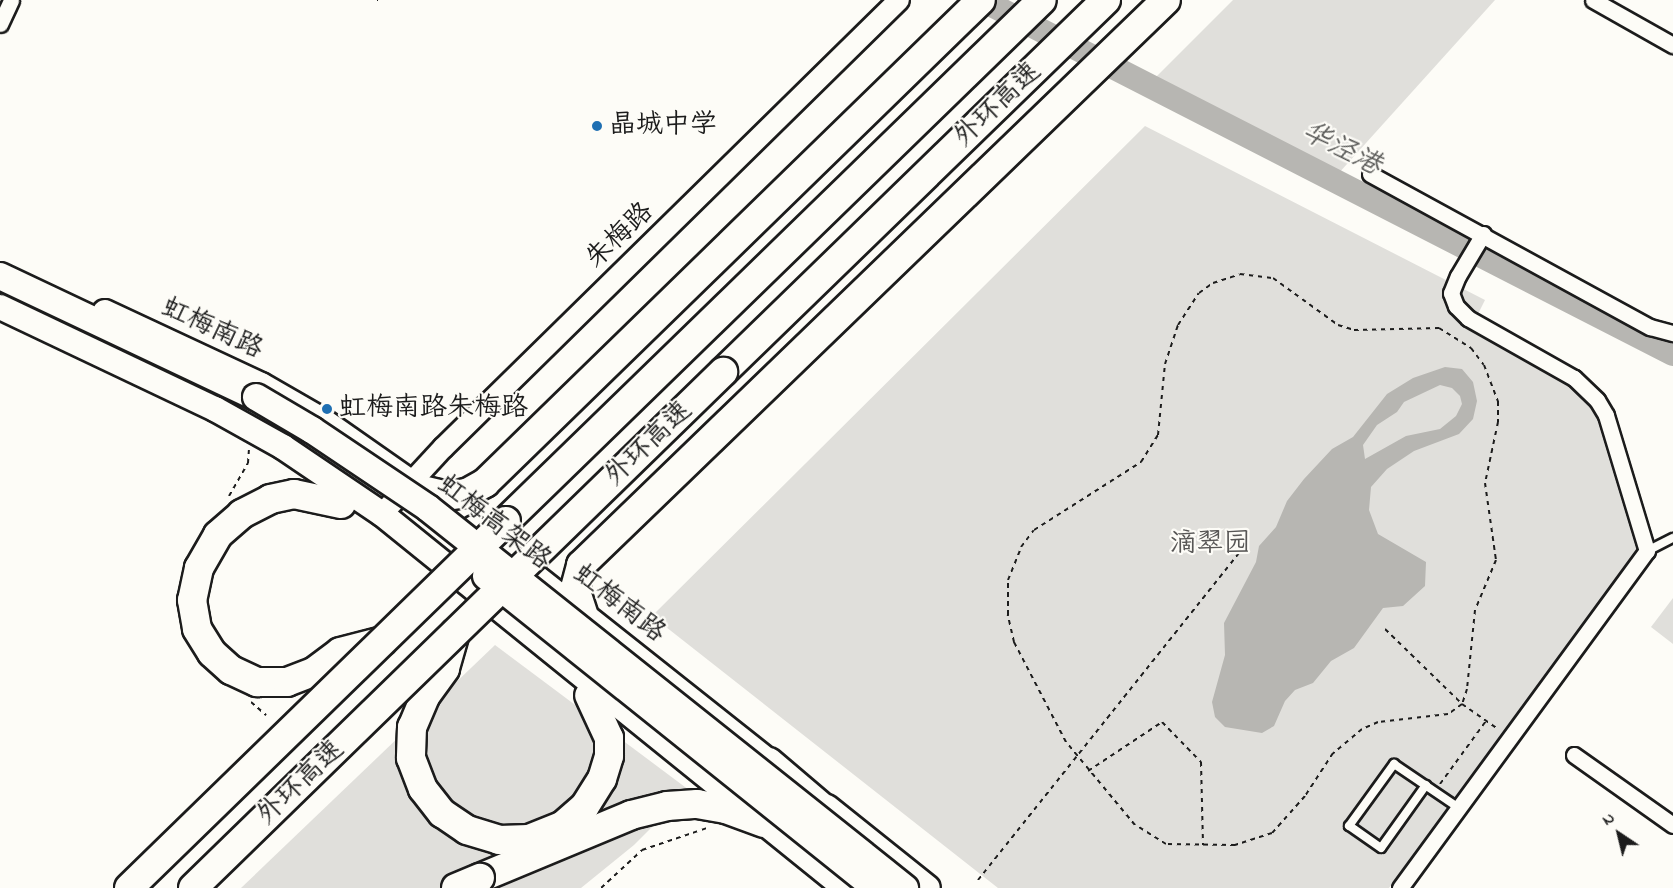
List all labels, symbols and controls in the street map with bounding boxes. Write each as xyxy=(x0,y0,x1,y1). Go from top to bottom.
street label: 外环高速 xyxy=(948,56,1048,154)
place label: 晶城中学 xyxy=(609,110,717,142)
water label: 华泾港 xyxy=(1296,116,1386,184)
marker: 晶城中学 xyxy=(590,119,604,133)
street label: 朱梅路 xyxy=(580,196,660,276)
street label: 虹梅南路 xyxy=(156,291,268,367)
place label: 虹梅南路朱梅路 xyxy=(339,393,528,425)
street label: 外环高速 xyxy=(599,395,699,493)
marker: 虹梅南路朱梅路 xyxy=(320,402,334,416)
street label: 虹梅高架路 xyxy=(431,469,557,577)
park label: 滴翠园 xyxy=(1170,529,1250,561)
street label: 虹梅南路 xyxy=(566,558,672,650)
street label: 外环高速 xyxy=(251,734,351,832)
north arrow xyxy=(1589,804,1649,864)
text: N xyxy=(1597,806,1620,832)

